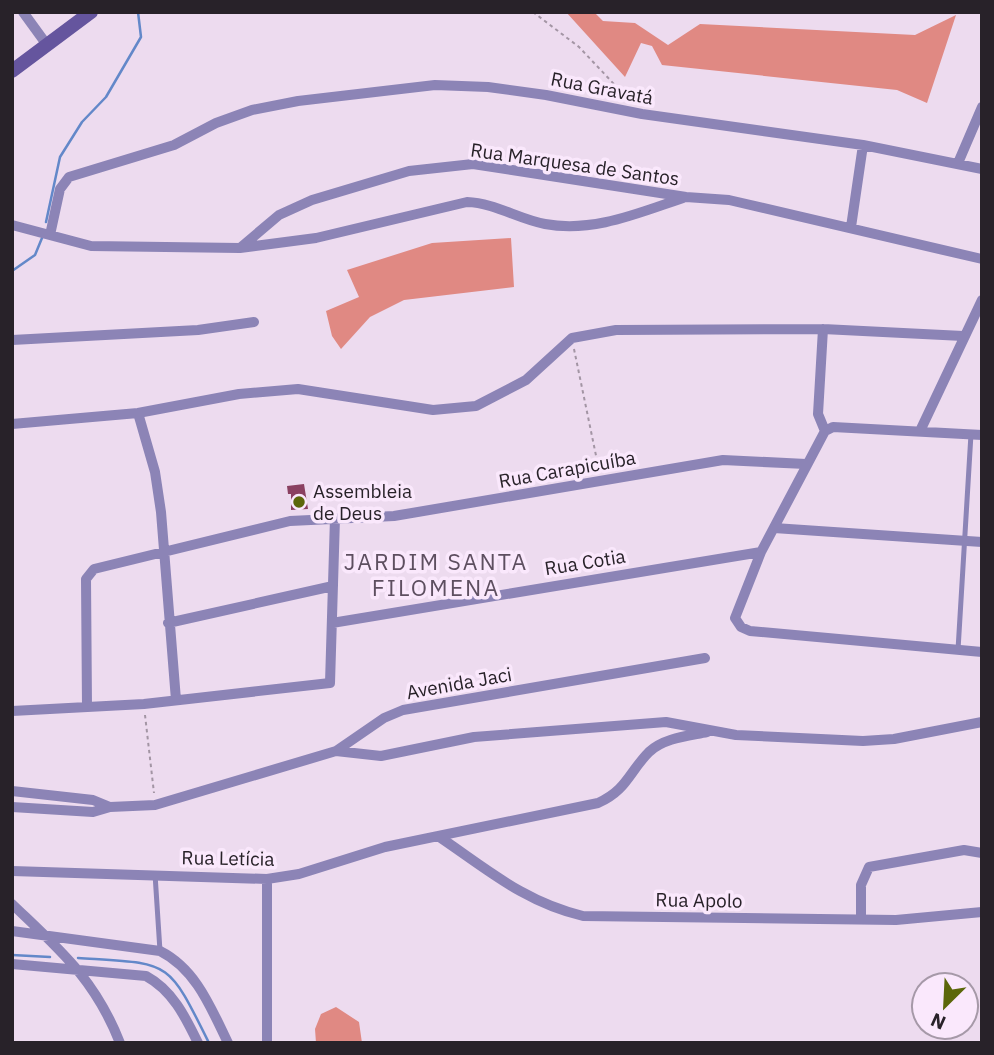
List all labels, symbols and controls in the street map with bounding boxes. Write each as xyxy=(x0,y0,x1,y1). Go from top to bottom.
street label: Rua Gravatá xyxy=(549,66,655,110)
street label: Rua Marquesa de Santos xyxy=(469,137,681,191)
street label: Rua Carapicuíba xyxy=(497,445,637,493)
place label: Assembleia de Deus xyxy=(313,479,412,525)
marker: Assembleia de Deus xyxy=(291,494,307,510)
street label: Rua Cotia xyxy=(543,544,627,580)
district label: JARDIM SANTA FILOMENA xyxy=(344,546,528,602)
street label: Avenida Jaci xyxy=(404,662,514,704)
street label: Rua Letícia xyxy=(181,845,275,871)
street label: Rua Apolo xyxy=(655,887,743,913)
north arrow xyxy=(910,971,980,1041)
text: N xyxy=(927,1008,949,1035)

